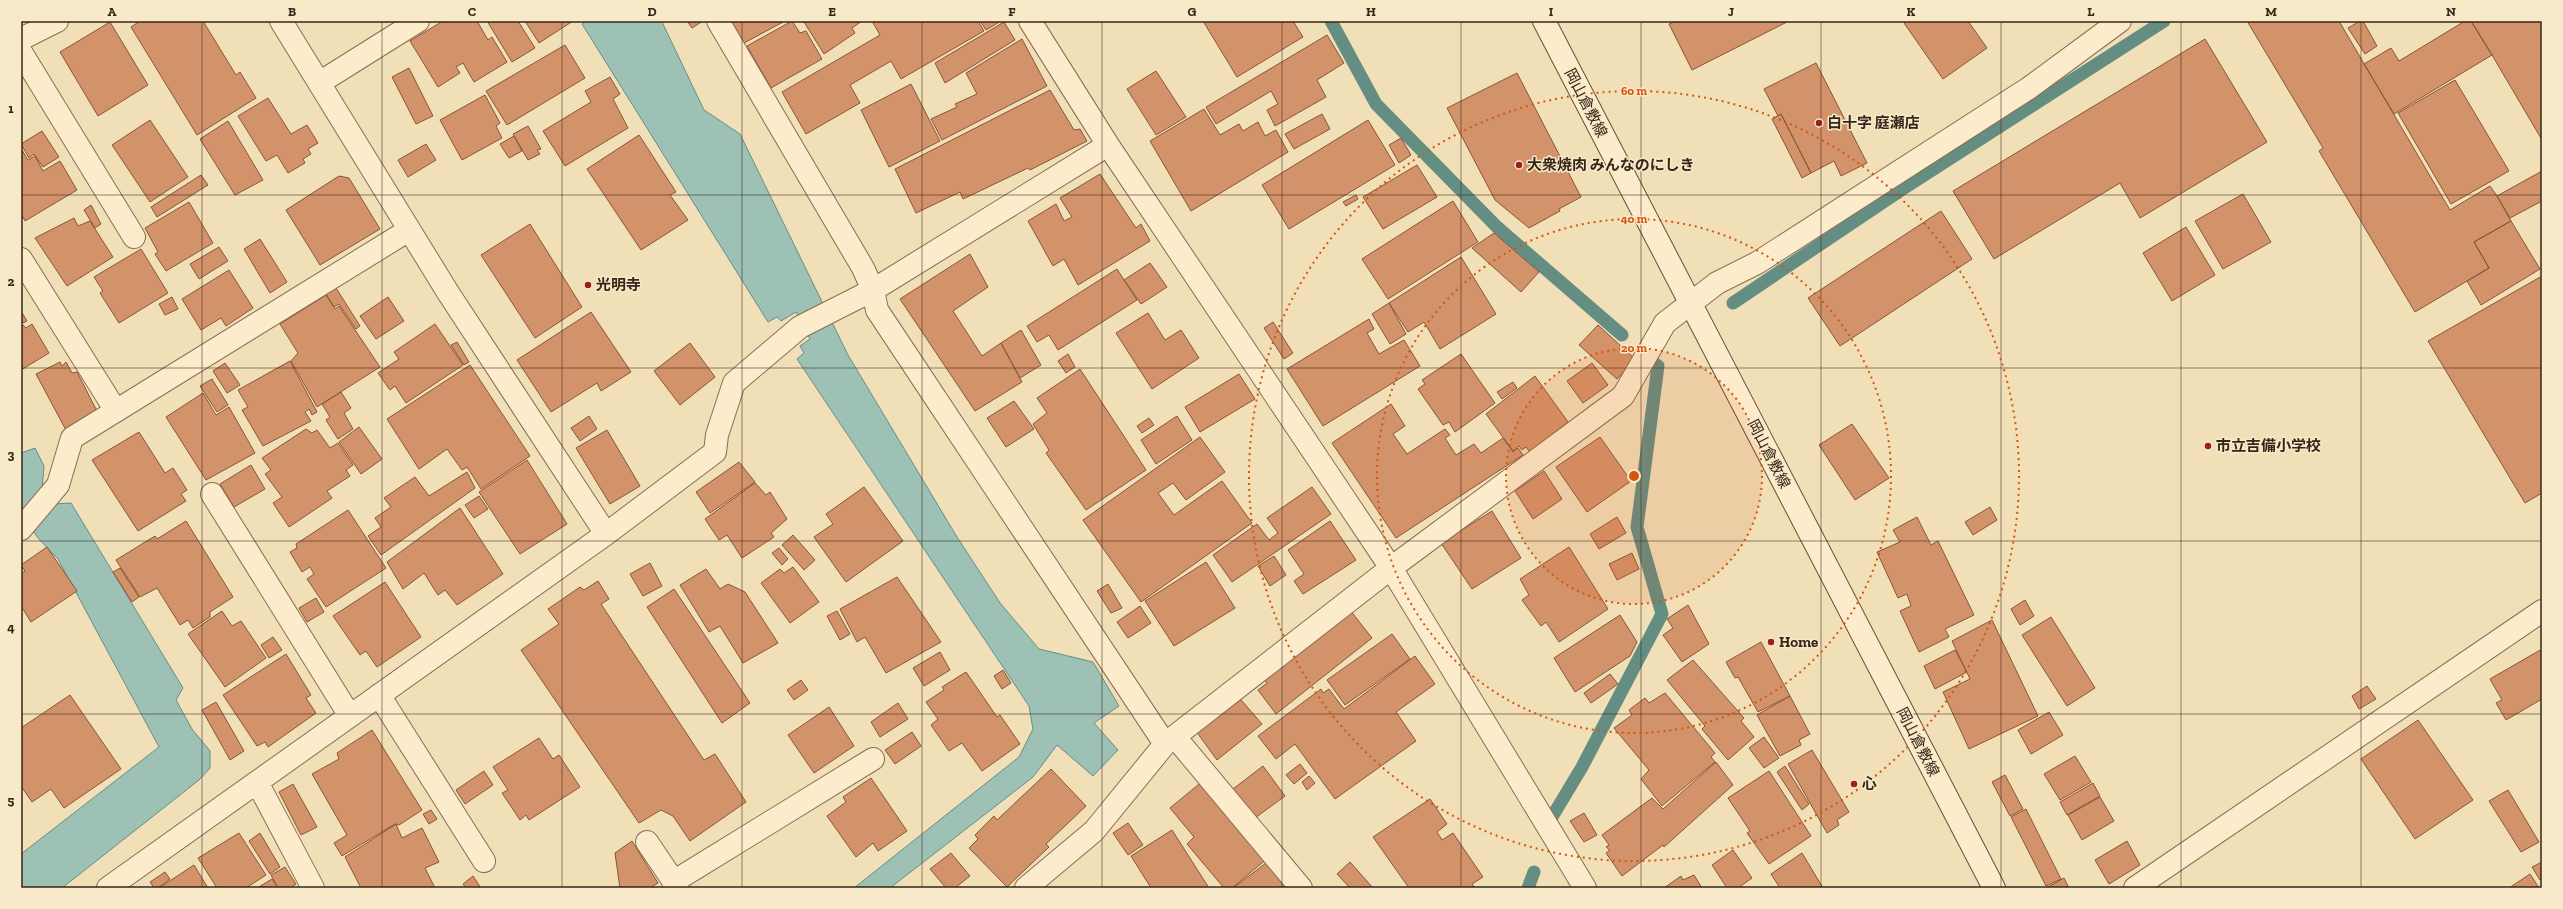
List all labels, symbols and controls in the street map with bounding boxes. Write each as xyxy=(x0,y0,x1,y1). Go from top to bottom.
text: A xyxy=(108,4,117,19)
text: B xyxy=(288,4,296,19)
text: C xyxy=(468,4,476,19)
text: D xyxy=(647,4,657,19)
text: E xyxy=(828,4,836,19)
text: F xyxy=(1008,4,1016,19)
text: G xyxy=(1188,4,1197,19)
text: H xyxy=(1366,4,1376,19)
text: I xyxy=(1549,4,1554,19)
text: J xyxy=(1728,4,1734,19)
text: K xyxy=(1907,4,1916,19)
text: L xyxy=(2087,4,2095,19)
text: M xyxy=(2265,4,2277,19)
text: N xyxy=(2446,4,2456,19)
street label: 岡山倉敷線 xyxy=(1561,65,1611,141)
text: 60 m xyxy=(1621,84,1648,98)
text: 1 xyxy=(8,101,14,116)
place label: 白十字 庭瀬店 xyxy=(1827,114,1920,132)
marker: 白十字 庭瀬店 xyxy=(1814,118,1824,128)
place label: 大衆焼肉 みんなのにしき xyxy=(1527,156,1695,174)
marker: 大衆焼肉 みんなのにしき xyxy=(1514,160,1524,170)
text: 40 m xyxy=(1621,212,1648,226)
text: 2 xyxy=(8,274,15,289)
place label: 光明寺 xyxy=(596,276,641,294)
marker: 光明寺 xyxy=(583,280,593,290)
text: 20 m xyxy=(1621,341,1648,355)
street label: 岡山倉敷線 xyxy=(1744,416,1794,492)
place label: 市立吉備小学校 xyxy=(2216,437,2321,455)
marker: 市立吉備小学校 xyxy=(2203,441,2213,451)
text: 3 xyxy=(8,447,15,462)
centre of rings xyxy=(1627,469,1641,483)
text: 4 xyxy=(7,620,15,635)
place label: Home xyxy=(1779,633,1818,651)
marker: Home xyxy=(1766,637,1776,647)
street label: 岡山倉敷線 xyxy=(1893,704,1943,780)
place label: 心 xyxy=(1862,775,1877,793)
marker: 心 xyxy=(1849,779,1859,789)
text: 5 xyxy=(8,793,15,808)

